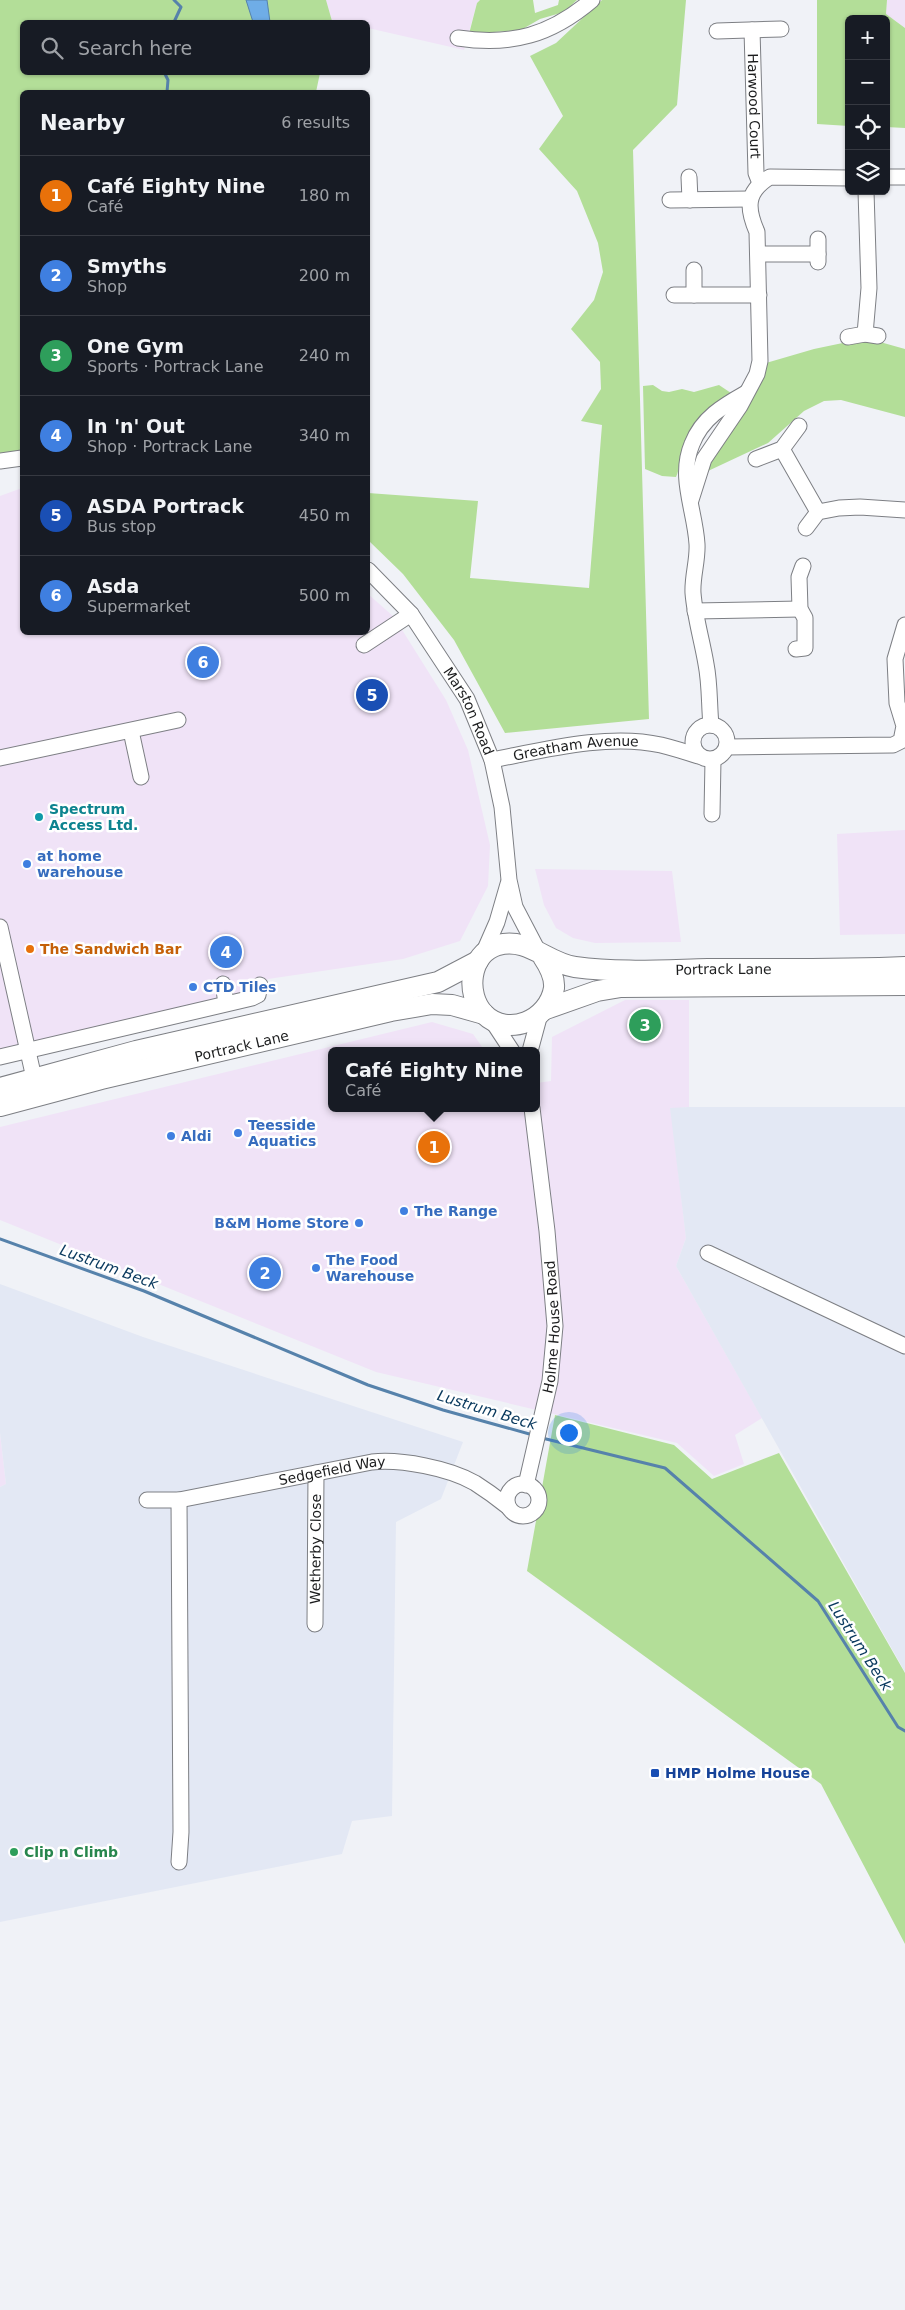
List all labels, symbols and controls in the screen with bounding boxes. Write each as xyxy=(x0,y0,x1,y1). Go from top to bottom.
map controls xyxy=(845,15,890,195)
button: + xyxy=(845,15,890,60)
search box xyxy=(20,20,370,75)
icon: search xyxy=(38,34,66,62)
text: Search here xyxy=(78,37,192,59)
street label: Harwood Court xyxy=(745,53,764,159)
button: − xyxy=(845,60,890,105)
button: locate xyxy=(845,105,890,150)
text: Nearby xyxy=(40,111,125,135)
text: 6 results xyxy=(281,113,350,132)
button: layers xyxy=(845,150,890,195)
text: Café Eighty Nine xyxy=(87,175,265,197)
text: 1 xyxy=(50,186,62,205)
text: 180 m xyxy=(299,186,350,205)
text: Café xyxy=(87,197,123,216)
text: Smyths xyxy=(87,255,167,277)
text: 2 xyxy=(50,266,62,285)
text: 200 m xyxy=(299,266,350,285)
text: Shop xyxy=(87,277,127,296)
text: One Gym xyxy=(87,335,184,357)
text: 3 xyxy=(50,346,62,365)
text: 240 m xyxy=(299,346,350,365)
text: Sports · Portrack Lane xyxy=(87,357,264,376)
text: In 'n' Out xyxy=(87,415,185,437)
text: 4 xyxy=(50,426,62,445)
text: 340 m xyxy=(299,426,350,445)
text: Shop · Portrack Lane xyxy=(87,437,252,456)
text: ASDA Portrack xyxy=(87,495,244,517)
text: 5 xyxy=(50,506,62,525)
text: 450 m xyxy=(299,506,350,525)
text: Bus stop xyxy=(87,517,156,536)
text: Asda xyxy=(87,575,139,597)
text: 6 xyxy=(50,586,62,605)
text: 500 m xyxy=(299,586,350,605)
text: Supermarket xyxy=(87,597,190,616)
pin: 6 xyxy=(187,643,219,681)
street label: Marston Road xyxy=(440,664,497,757)
pin: 5 xyxy=(356,676,388,714)
street label: Greatham Avenue xyxy=(512,733,639,764)
place label: Spectrum Access Ltd. xyxy=(49,801,138,833)
marker: Spectrum Access Ltd. xyxy=(33,811,45,823)
place label: at home warehouse xyxy=(37,848,123,880)
marker: at home warehouse xyxy=(21,858,33,870)
pin: 4 xyxy=(210,933,242,971)
place label: The Sandwich Bar xyxy=(40,941,181,957)
marker: The Sandwich Bar xyxy=(24,943,36,955)
street label: Portrack Lane xyxy=(675,961,772,978)
place label: CTD Tiles xyxy=(203,979,276,995)
marker: CTD Tiles xyxy=(187,981,199,993)
pin: 3 xyxy=(629,1006,661,1044)
street label: Portrack Lane xyxy=(193,1027,290,1065)
popup xyxy=(328,1047,540,1112)
text: Café Eighty Nine xyxy=(345,1059,523,1081)
text: Café xyxy=(345,1081,381,1100)
place label: Teesside Aquatics xyxy=(248,1117,316,1149)
marker: Teesside Aquatics xyxy=(232,1127,244,1139)
place label: Aldi xyxy=(181,1128,211,1144)
pin: 1 xyxy=(418,1128,450,1166)
marker: Aldi xyxy=(165,1130,177,1142)
place label: The Range xyxy=(414,1203,498,1219)
marker: The Range xyxy=(398,1205,410,1217)
place label: B&M Home Store xyxy=(214,1215,349,1231)
marker: B&M Home Store xyxy=(353,1217,365,1229)
water label: Lustrum Beck xyxy=(57,1241,162,1294)
place label: The Food Warehouse xyxy=(326,1252,414,1284)
pin: 2 xyxy=(249,1254,281,1292)
street label: Holme House Road xyxy=(539,1260,563,1395)
marker: The Food Warehouse xyxy=(310,1262,322,1274)
water label: Lustrum Beck xyxy=(435,1386,540,1434)
your location xyxy=(556,1420,582,1446)
street label: Sedgefield Way xyxy=(277,1453,386,1488)
street label: Wetherby Close xyxy=(307,1494,324,1604)
water label: Lustrum Beck xyxy=(824,1598,896,1695)
place label: HMP Holme House xyxy=(665,1765,810,1781)
marker: HMP Holme House xyxy=(649,1767,661,1779)
place label: Clip n Climb xyxy=(24,1844,118,1860)
marker: Clip n Climb xyxy=(8,1846,20,1858)

